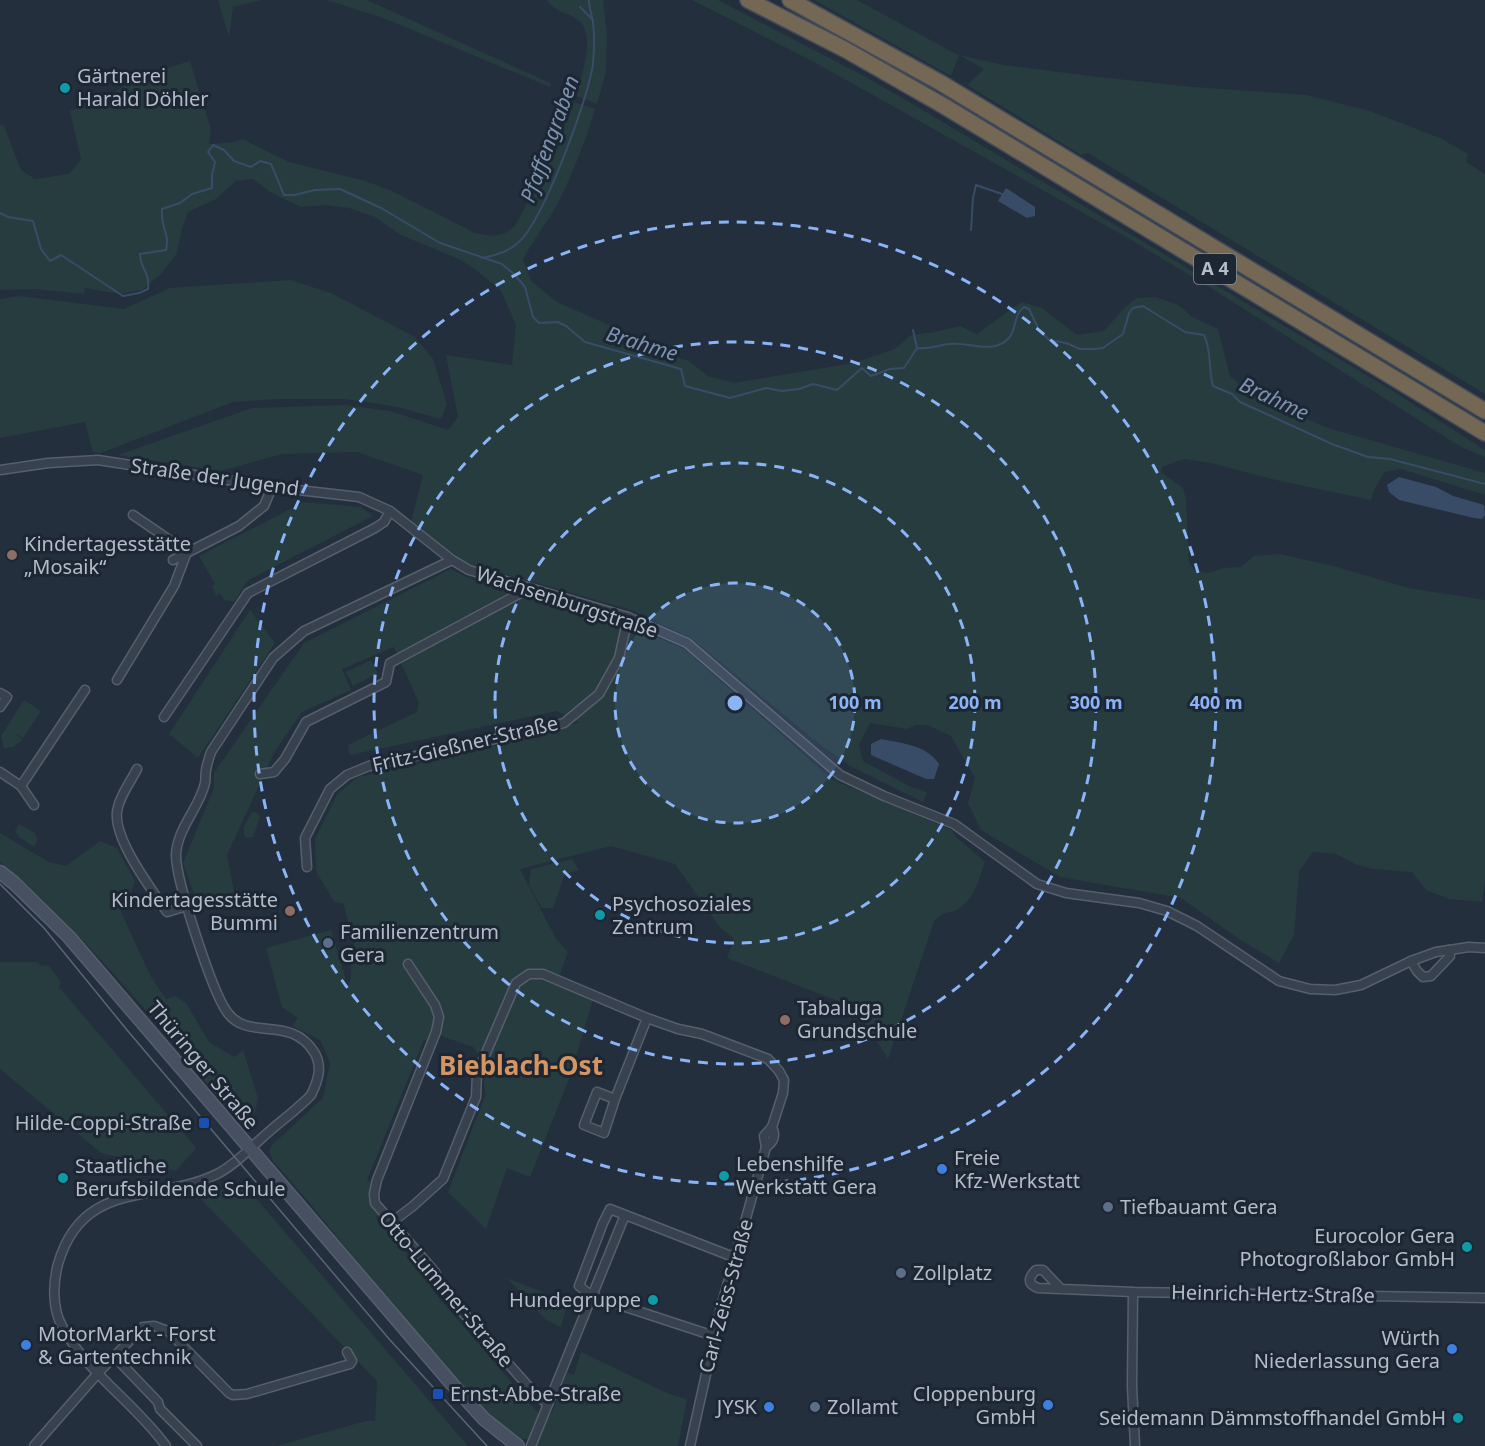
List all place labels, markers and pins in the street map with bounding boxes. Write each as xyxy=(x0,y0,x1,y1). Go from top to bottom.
place label: Gärtnerei Harald Döhler xyxy=(77,62,209,112)
marker: Gärtnerei Harald Döhler xyxy=(58,81,72,95)
place label: Kindertagesstätte „Mosaik“ xyxy=(24,530,191,580)
marker: Kindertagesstätte „Mosaik“ xyxy=(5,548,19,562)
centre of rings xyxy=(725,693,745,713)
place label: Kindertagesstätte Bummi xyxy=(111,886,278,936)
place label: Psychosoziales Zentrum xyxy=(612,890,751,940)
marker: Kindertagesstätte Bummi xyxy=(283,904,297,918)
marker: Psychosoziales Zentrum xyxy=(593,908,607,922)
place label: Familienzentrum Gera xyxy=(340,918,499,968)
marker: Familienzentrum Gera xyxy=(321,936,335,950)
place label: Tabaluga Grundschule xyxy=(797,994,917,1044)
marker: Tabaluga Grundschule xyxy=(778,1013,792,1027)
place label: Hilde-Coppi-Straße xyxy=(15,1109,192,1136)
marker: Hilde-Coppi-Straße xyxy=(197,1116,211,1130)
place label: Freie Kfz-Werkstatt xyxy=(954,1144,1080,1194)
place label: Lebenshilfe Werkstatt Gera xyxy=(736,1150,877,1200)
place label: Staatliche Berufsbildende Schule xyxy=(75,1152,285,1202)
marker: Freie Kfz-Werkstatt xyxy=(935,1162,949,1176)
marker: Lebenshilfe Werkstatt Gera xyxy=(717,1169,731,1183)
marker: Staatliche Berufsbildende Schule xyxy=(56,1171,70,1185)
place label: Tiefbauamt Gera xyxy=(1120,1193,1278,1220)
marker: Tiefbauamt Gera xyxy=(1101,1200,1115,1214)
place label: Eurocolor Gera Photogroßlabor GmbH xyxy=(1240,1222,1455,1272)
marker: Eurocolor Gera Photogroßlabor GmbH xyxy=(1460,1240,1474,1254)
place label: Zollplatz xyxy=(913,1259,992,1286)
marker: Zollplatz xyxy=(894,1266,908,1280)
place label: Hundegruppe xyxy=(509,1286,641,1313)
marker: Hundegruppe xyxy=(646,1293,660,1307)
place label: MotorMarkt - Forst & Gartentechnik xyxy=(38,1320,216,1370)
place label: Würth Niederlassung Gera xyxy=(1254,1324,1440,1374)
marker: MotorMarkt - Forst & Gartentechnik xyxy=(19,1338,33,1352)
marker: Würth Niederlassung Gera xyxy=(1445,1342,1459,1356)
place label: Ernst-Abbe-Straße xyxy=(450,1380,621,1407)
place label: Cloppenburg GmbH xyxy=(913,1380,1036,1430)
marker: Ernst-Abbe-Straße xyxy=(431,1387,445,1401)
place label: JYSK xyxy=(715,1393,758,1420)
place label: Zollamt xyxy=(827,1393,898,1420)
marker: Cloppenburg GmbH xyxy=(1041,1398,1055,1412)
marker: JYSK xyxy=(762,1400,776,1414)
marker: Zollamt xyxy=(808,1400,822,1414)
place label: Seidemann Dämmstoffhandel GmbH xyxy=(1099,1404,1446,1431)
marker: Seidemann Dämmstoffhandel GmbH xyxy=(1451,1411,1465,1425)

